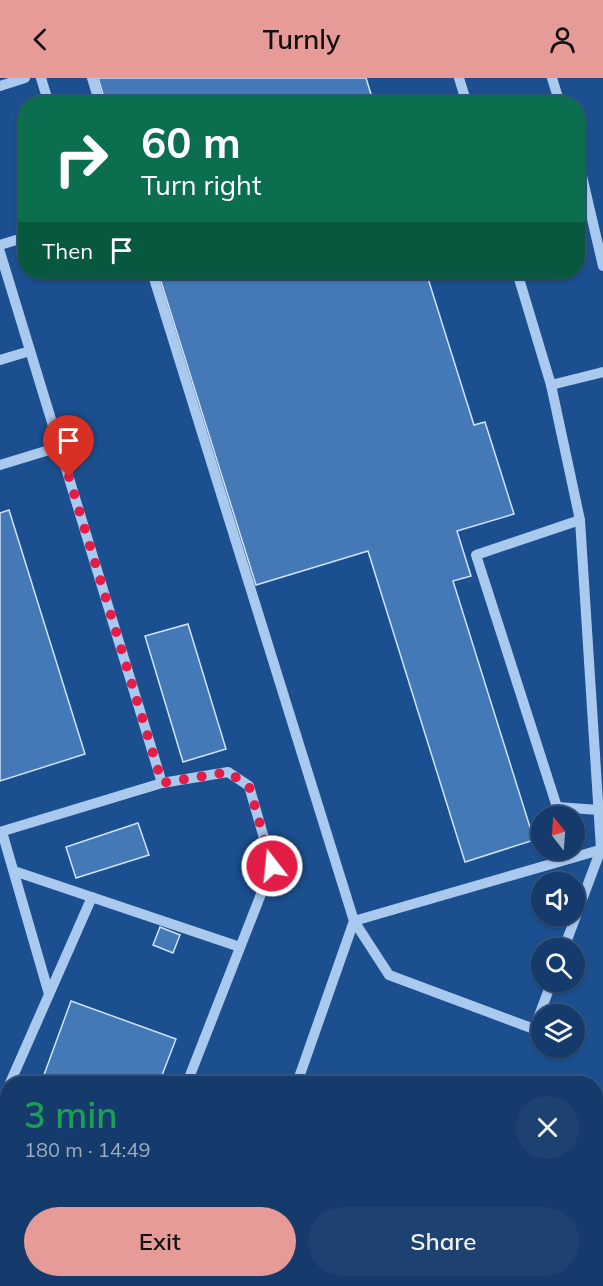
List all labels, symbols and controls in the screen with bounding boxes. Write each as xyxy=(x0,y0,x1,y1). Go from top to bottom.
text: Turnly xyxy=(263,22,340,56)
icon: back xyxy=(24,23,57,56)
icon: person xyxy=(546,23,579,56)
text: 60 m xyxy=(141,116,241,169)
icon: right xyxy=(42,120,120,198)
text: Turn right xyxy=(141,168,261,202)
icon: arrive xyxy=(105,234,138,267)
text: Then xyxy=(42,237,93,265)
pin xyxy=(43,415,94,477)
icon: arrive xyxy=(52,424,85,457)
north arrow xyxy=(531,806,585,860)
map controls xyxy=(531,806,585,1058)
position arrow xyxy=(240,834,304,898)
button: sound xyxy=(531,872,585,926)
button: search xyxy=(531,938,585,992)
button: layers xyxy=(531,1004,585,1058)
text: 3 min xyxy=(24,1092,118,1137)
button: close xyxy=(516,1096,579,1159)
text: 180 m · 14:49 xyxy=(24,1137,150,1162)
button: Exit xyxy=(24,1207,296,1276)
button: Share xyxy=(308,1207,579,1276)

